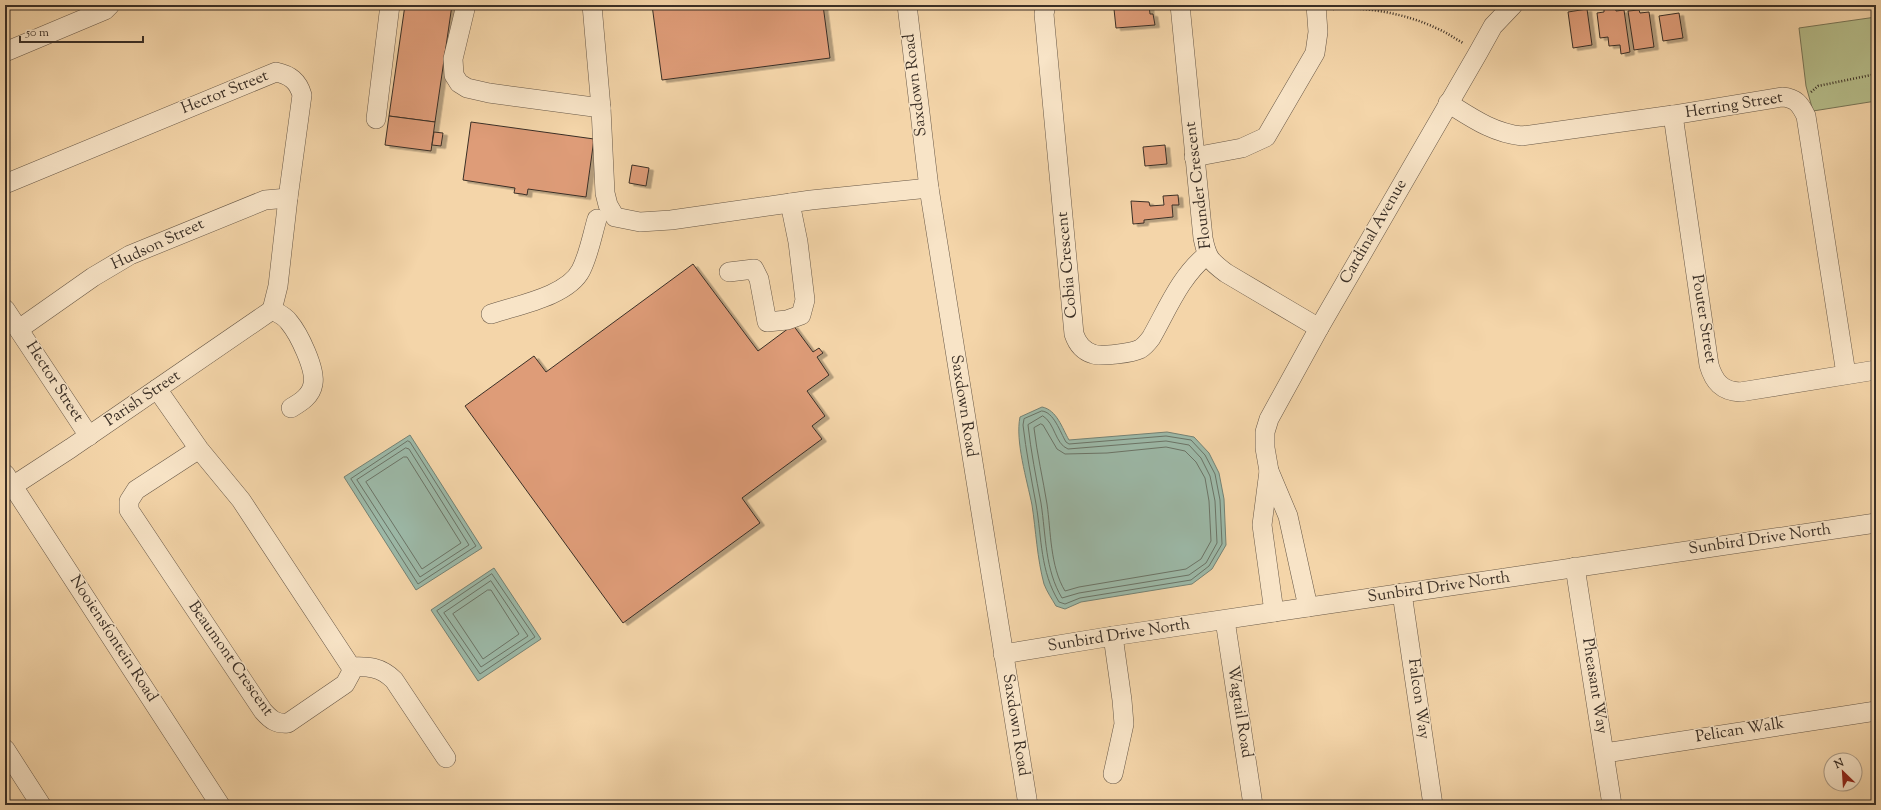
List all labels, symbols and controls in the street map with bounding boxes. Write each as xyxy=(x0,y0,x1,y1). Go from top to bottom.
scale bar xyxy=(20,18,143,44)
text: 50 m xyxy=(25,24,49,42)
street label: Saxdown Road xyxy=(898,32,934,138)
street label: Hector Street xyxy=(178,65,273,121)
street label: Herring Street xyxy=(1684,87,1785,125)
street label: Flounder Crescent xyxy=(1180,120,1218,250)
street label: Cardinal Avenue xyxy=(1335,175,1413,289)
street label: Cobia Crescent xyxy=(1052,210,1084,319)
street label: Hudson Street xyxy=(108,213,209,277)
street label: Pouter Street xyxy=(1685,273,1721,366)
street label: Hector Street xyxy=(19,337,89,427)
street label: Saxdown Road xyxy=(944,353,982,459)
street label: Parish Street xyxy=(101,365,186,433)
street label: Sunbird Drive North xyxy=(1687,519,1833,561)
street label: Sunbird Drive North xyxy=(1366,567,1512,609)
street label: Nooiensfontein Road xyxy=(63,571,163,707)
street label: Beaumont Crescent xyxy=(182,597,279,722)
street label: Sunbird Drive North xyxy=(1046,613,1192,659)
street label: Pheasant Way xyxy=(1575,636,1613,736)
street label: Falcon Way xyxy=(1401,657,1435,741)
street label: Wagtail Road xyxy=(1220,664,1258,760)
street label: Saxdown Road xyxy=(996,672,1034,778)
street label: Pelican Walk xyxy=(1694,713,1786,749)
north arrow xyxy=(1823,752,1863,792)
text: N xyxy=(1831,755,1847,773)

